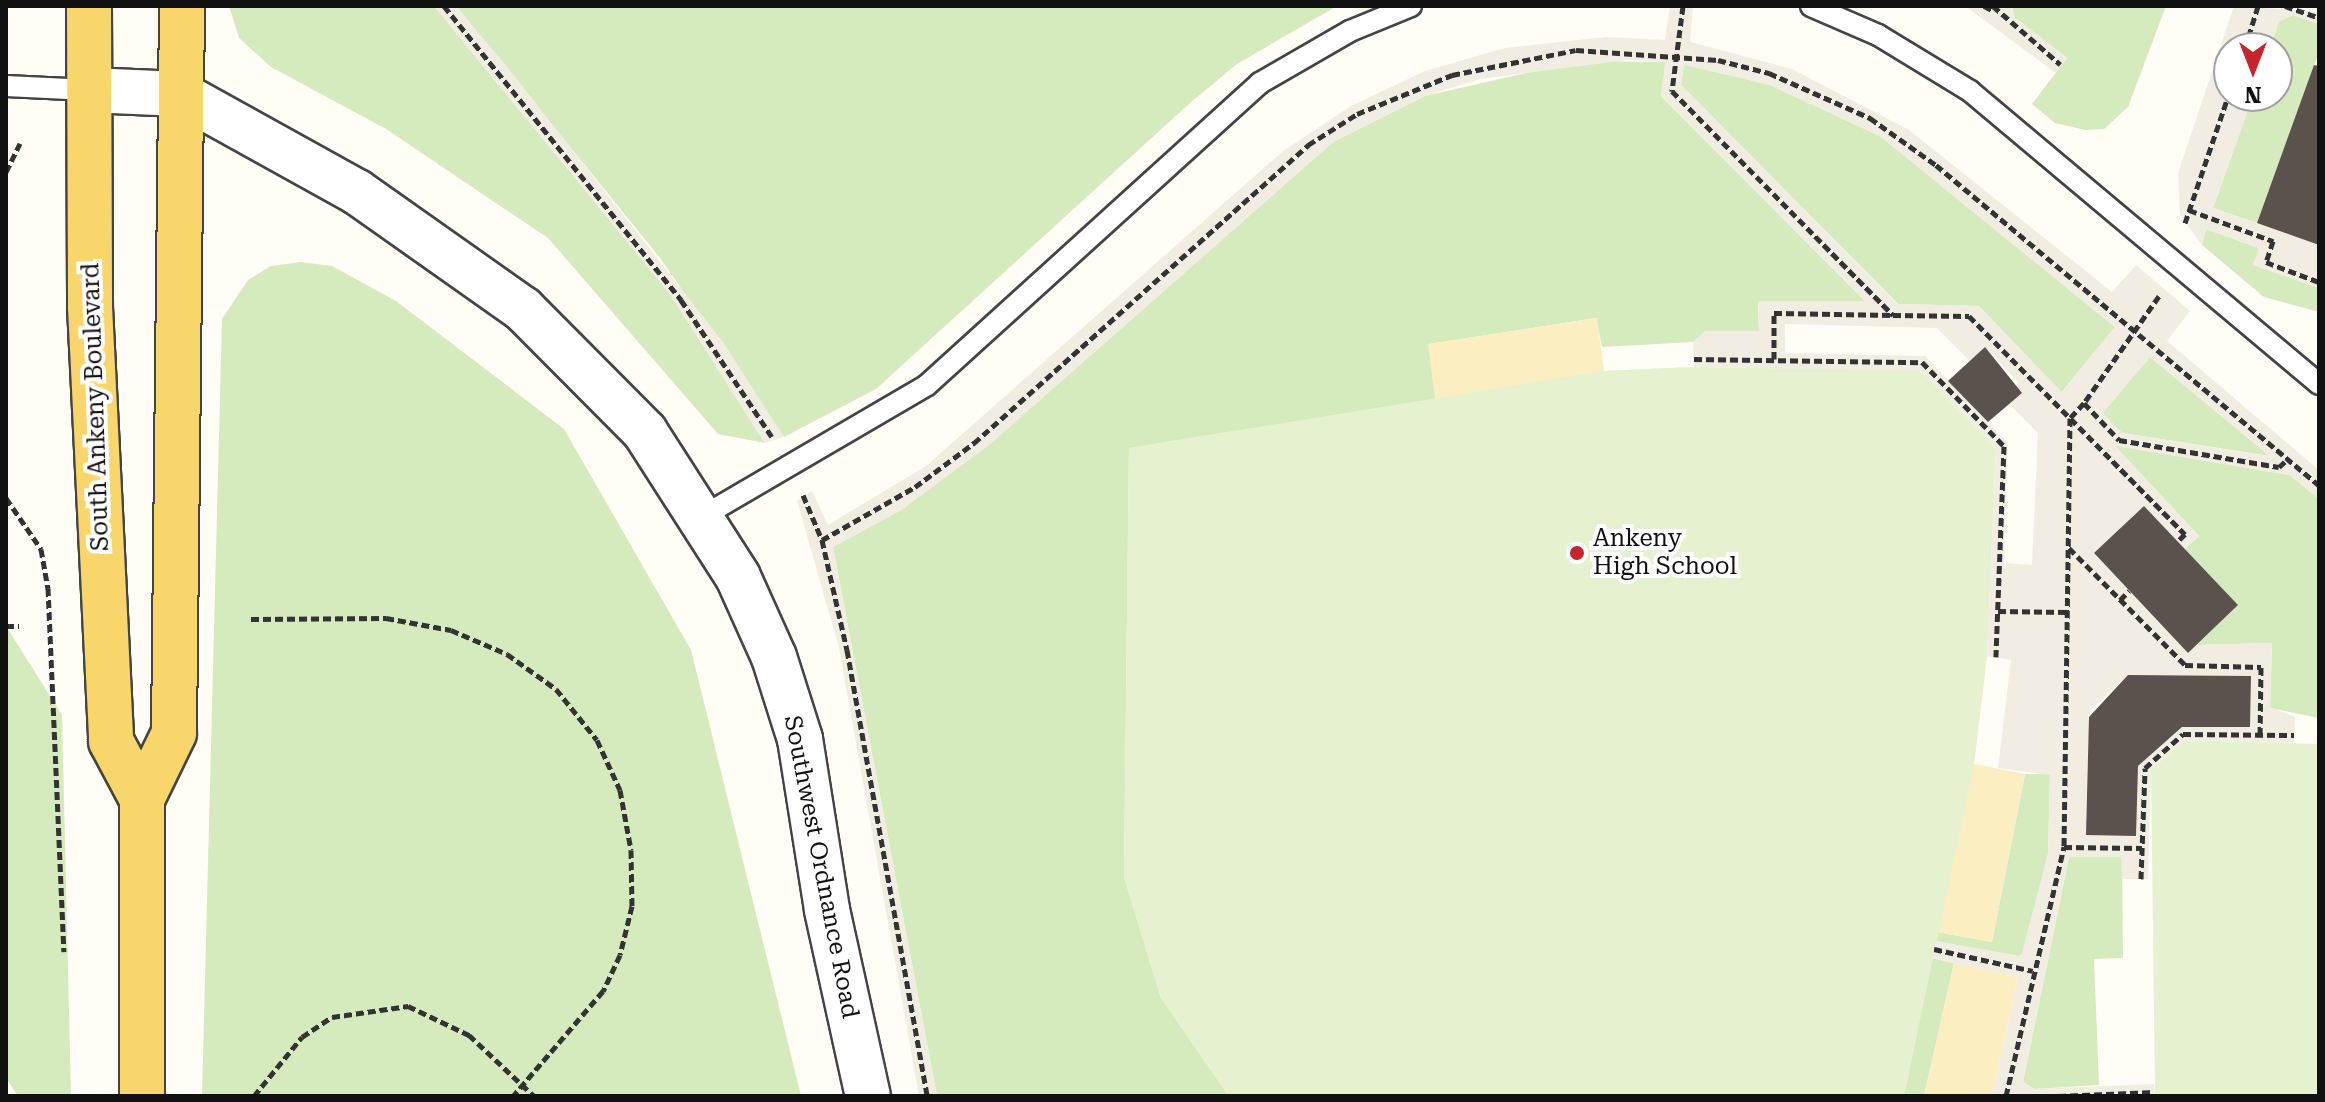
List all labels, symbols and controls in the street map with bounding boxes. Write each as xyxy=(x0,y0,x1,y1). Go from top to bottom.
north arrow xyxy=(2213,32,2293,112)
text: N xyxy=(2245,82,2261,107)
street label: South Ankeny Boulevard xyxy=(77,262,115,552)
place label: Ankeny High School xyxy=(1593,525,1737,581)
marker: Ankeny High School xyxy=(1568,544,1586,562)
street label: Southwest Ordnance Road xyxy=(777,713,865,1021)

